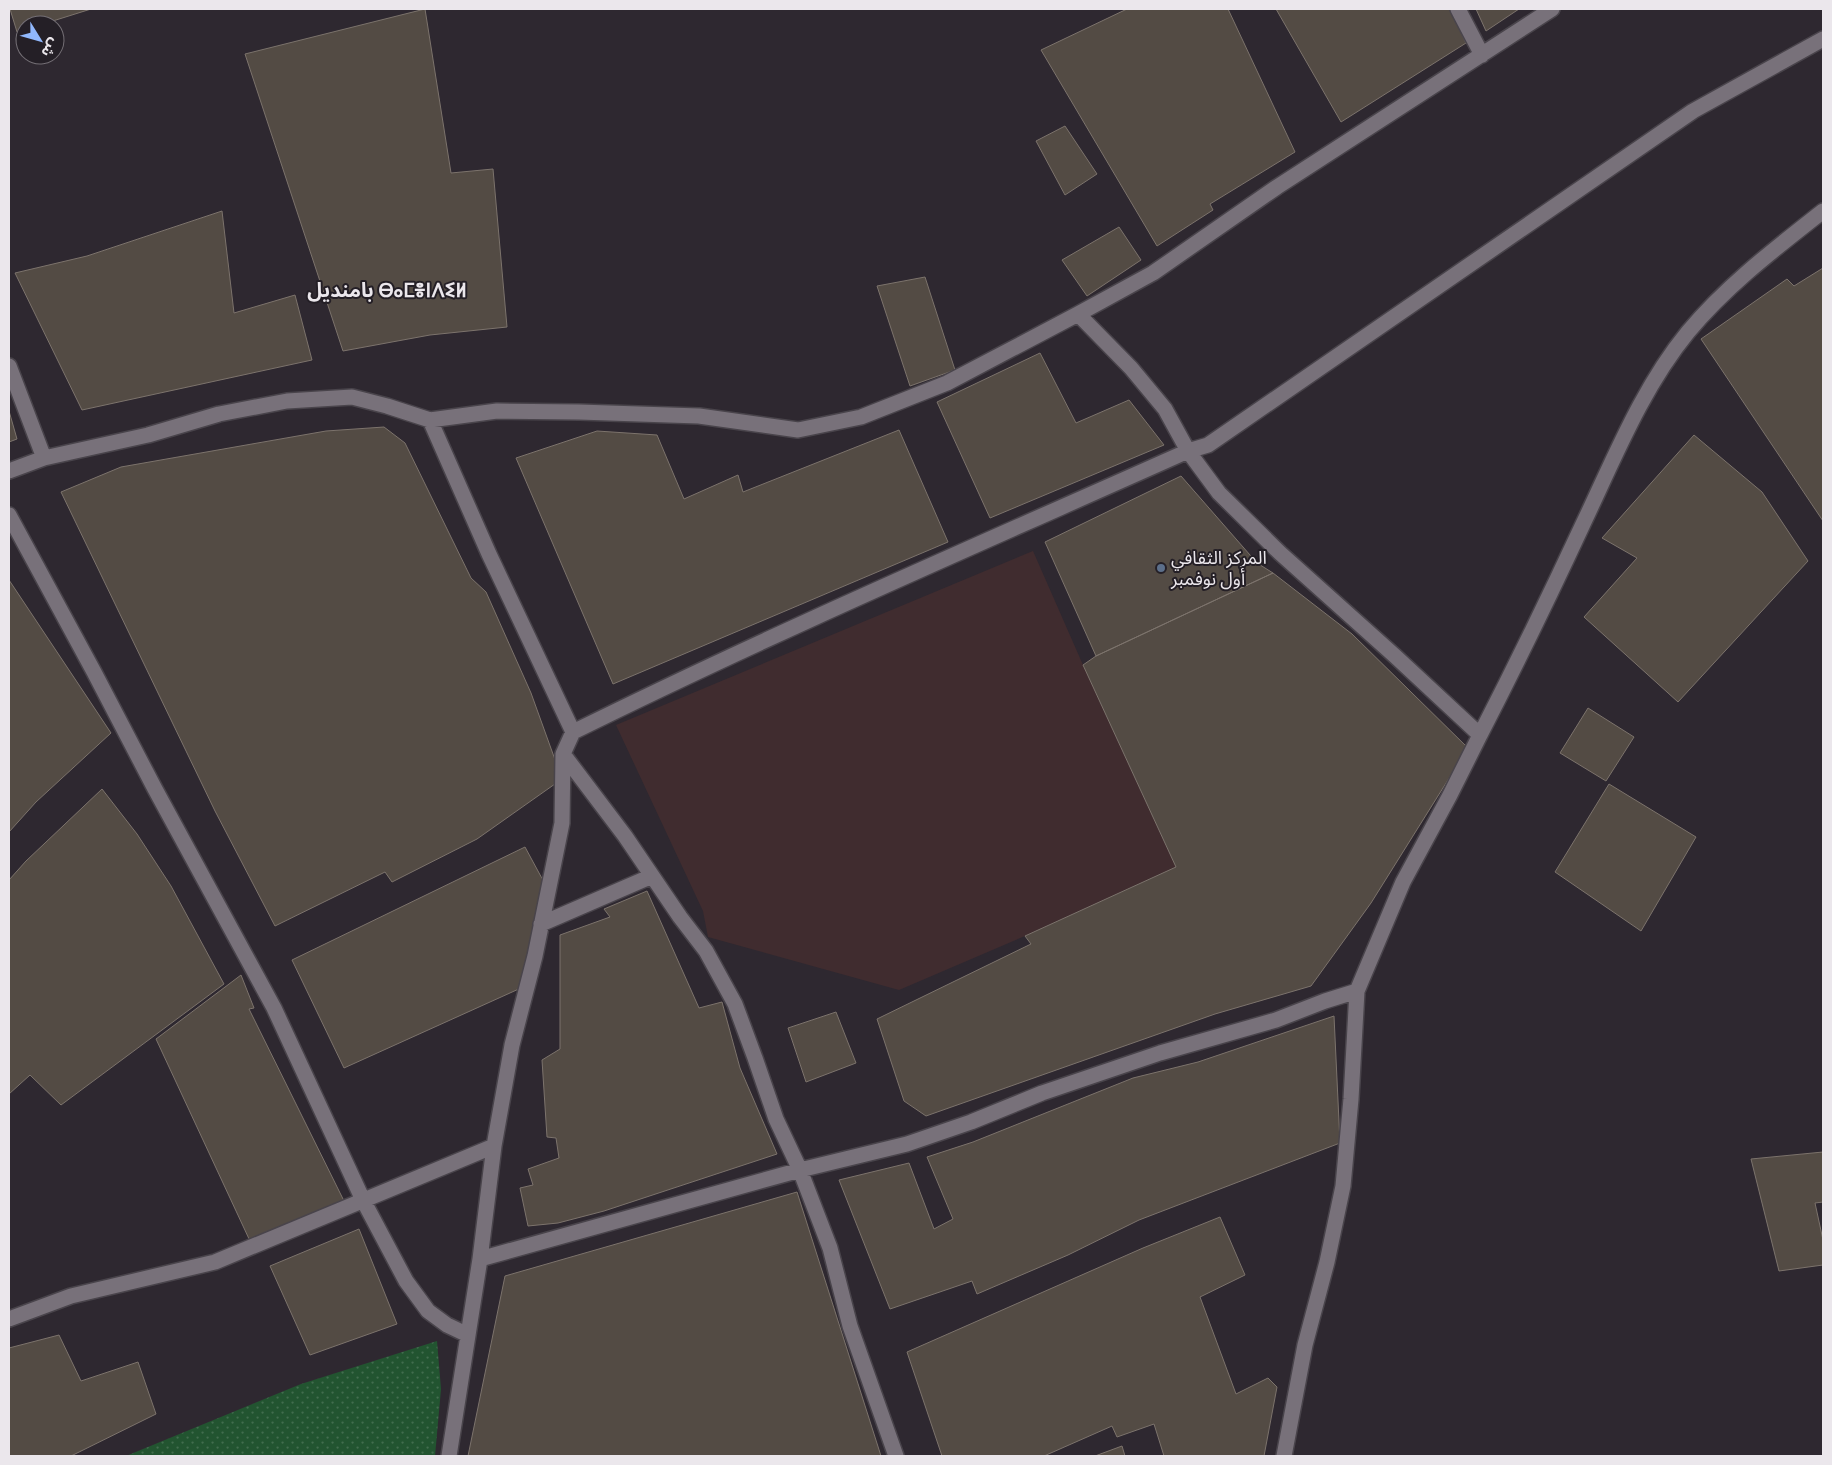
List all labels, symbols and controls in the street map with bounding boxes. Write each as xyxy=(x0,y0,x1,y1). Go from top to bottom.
north arrow xyxy=(15,15,65,65)
text: ش xyxy=(37,35,63,61)
district label: بامنديل ⴱⴰⵎⴻⵏⴷⵉⵍ xyxy=(307,276,467,303)
place label: المركز الثقافي أول نوفمبر xyxy=(1170,546,1267,590)
marker: المركز الثقافي أول نوفمبر xyxy=(1155,562,1167,574)

